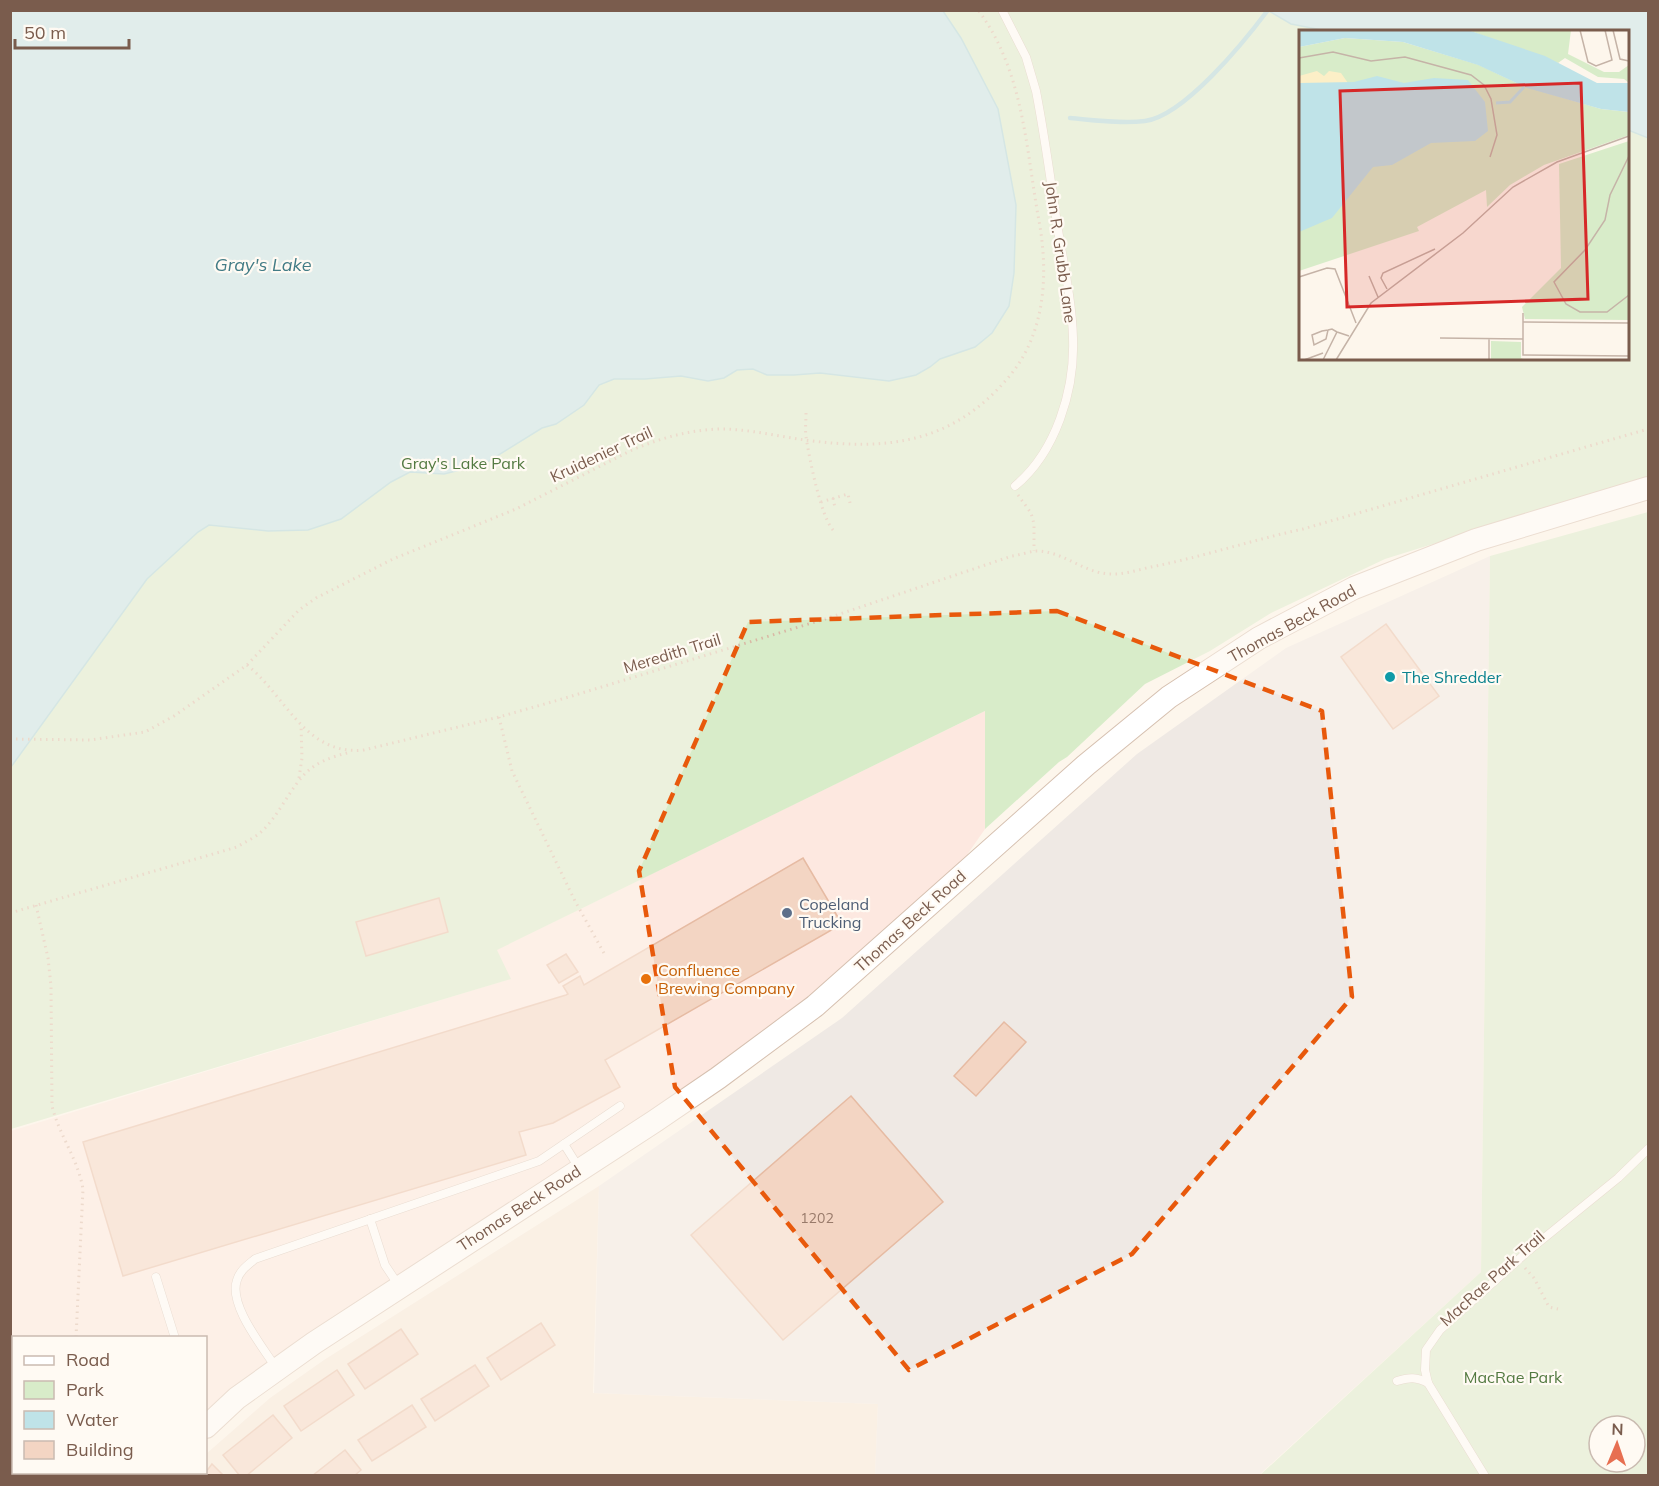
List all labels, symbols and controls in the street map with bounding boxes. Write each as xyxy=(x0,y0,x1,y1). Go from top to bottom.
scale bar xyxy=(15,12,129,50)
text: 50 m xyxy=(24,21,66,44)
inset map xyxy=(1299,30,1629,360)
street label: John R. Grubb Lane xyxy=(1041,180,1081,324)
water label: Gray's Lake xyxy=(215,253,312,276)
street label: Kruidenier Trail xyxy=(547,422,655,486)
park label: Gray's Lake Park xyxy=(401,453,526,473)
street label: Thomas Beck Road xyxy=(1225,580,1359,666)
street label: Meredith Trail xyxy=(621,629,723,677)
place label: The Shredder xyxy=(1402,667,1502,687)
marker: The Shredder xyxy=(1383,670,1397,684)
street label: Thomas Beck Road xyxy=(850,866,970,976)
place label: Copeland Trucking xyxy=(799,894,869,932)
marker: Copeland Trucking xyxy=(780,906,794,920)
place label: Confluence Brewing Company xyxy=(658,960,795,998)
marker: Confluence Brewing Company xyxy=(639,972,653,986)
street label: Thomas Beck Road xyxy=(454,1161,584,1255)
house number: 1202 xyxy=(800,1209,834,1227)
street label: MacRae Park Trail xyxy=(1436,1226,1548,1330)
legend xyxy=(12,1336,207,1474)
text: Road xyxy=(66,1348,110,1371)
park label: MacRae Park xyxy=(1464,1367,1563,1387)
text: Park xyxy=(66,1378,105,1401)
text: Water xyxy=(66,1408,119,1431)
north arrow xyxy=(1587,1414,1647,1474)
text: N xyxy=(1611,1419,1624,1439)
text: Building xyxy=(66,1438,134,1461)

